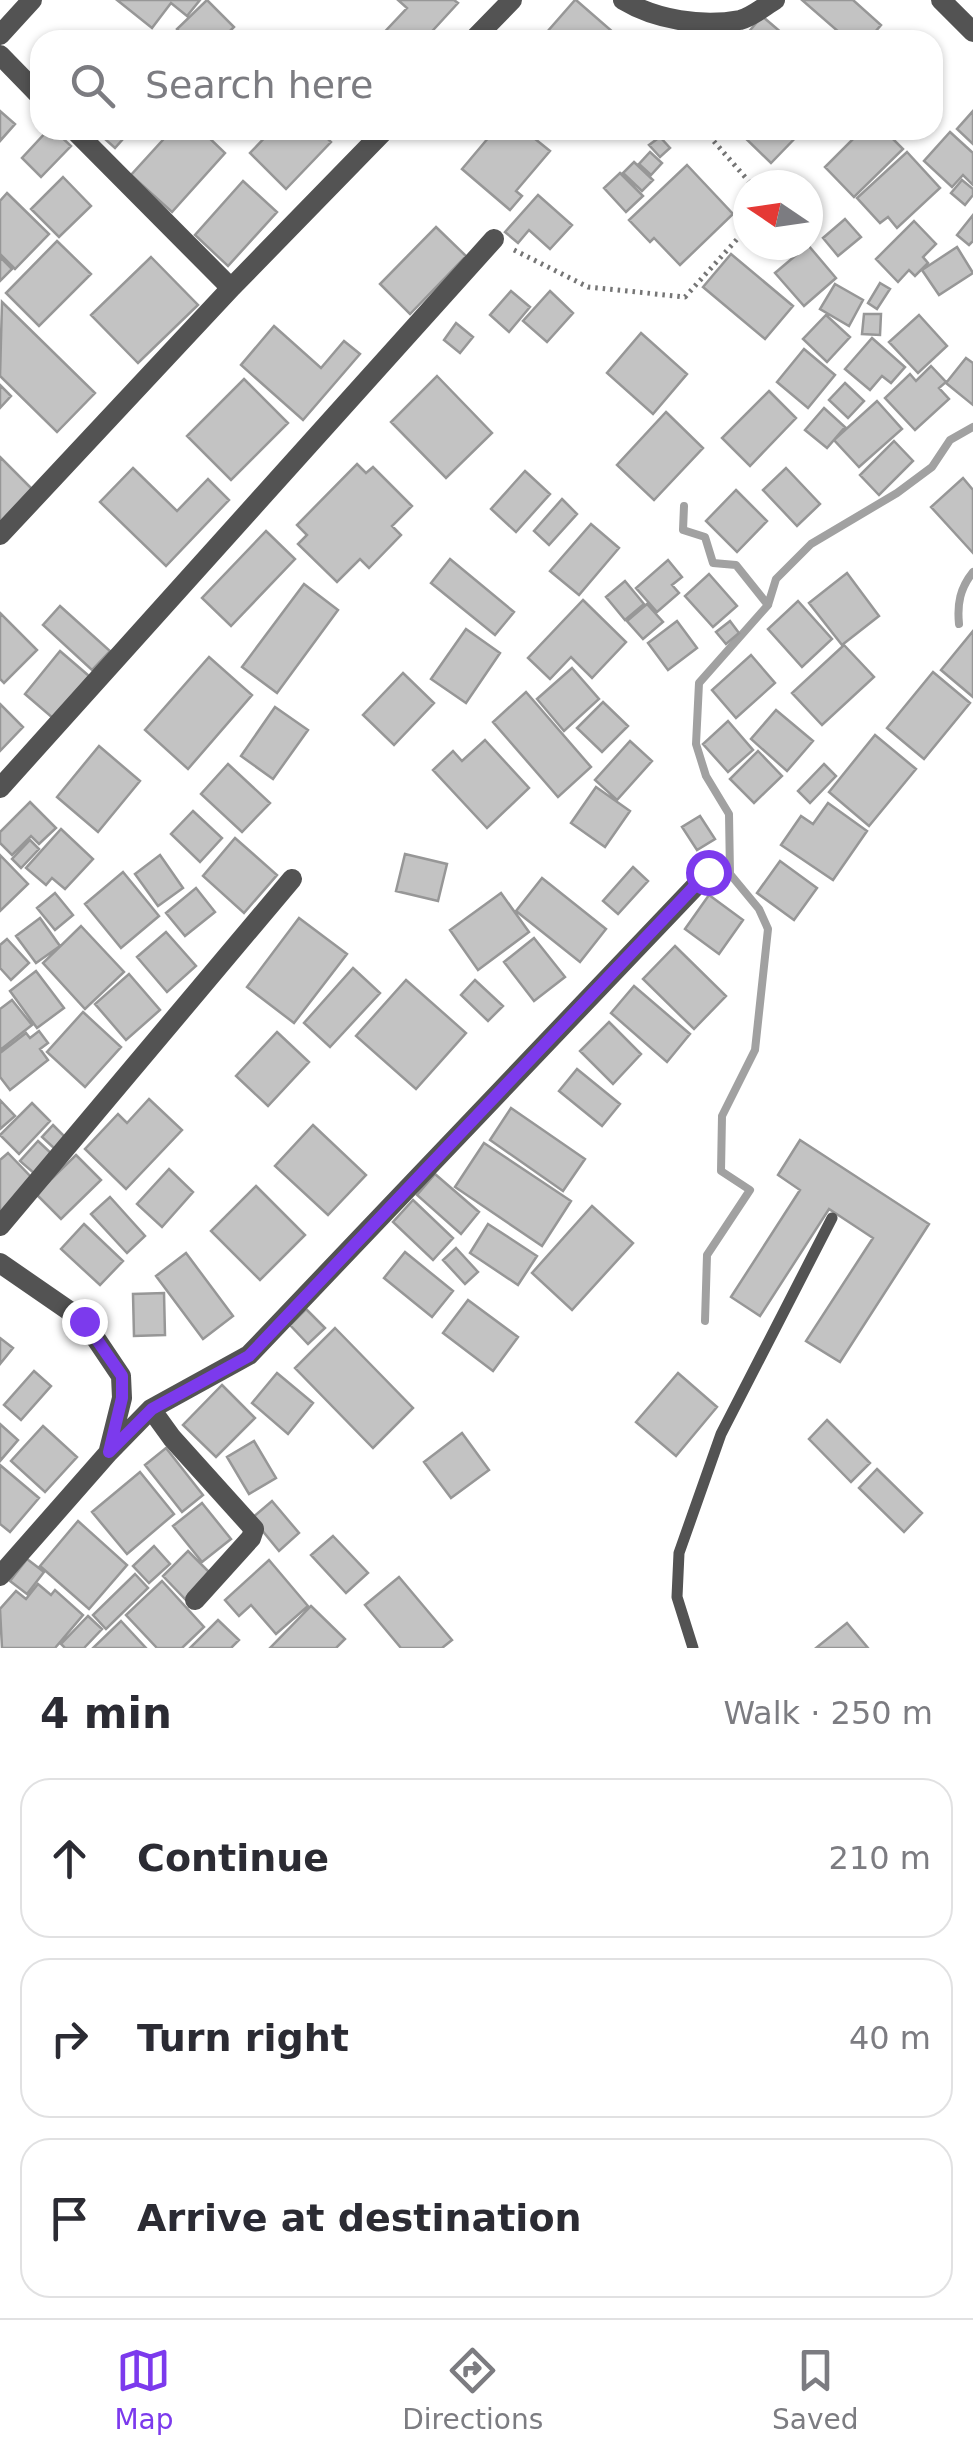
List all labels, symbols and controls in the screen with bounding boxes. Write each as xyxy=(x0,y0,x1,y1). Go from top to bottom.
search box xyxy=(30,30,943,140)
icon: search xyxy=(65,58,120,113)
text: Search here xyxy=(145,63,373,107)
north arrow xyxy=(733,170,823,260)
route start xyxy=(686,850,732,896)
route end xyxy=(62,1299,108,1345)
text: 4 min xyxy=(40,1689,172,1738)
text: Walk · 250 m xyxy=(723,1694,933,1732)
icon: ahead xyxy=(42,1831,97,1886)
text: Continue xyxy=(137,1836,329,1880)
text: 210 m xyxy=(829,1839,931,1877)
icon: right xyxy=(42,2011,97,2066)
text: Turn right xyxy=(137,2016,349,2060)
text: 40 m xyxy=(849,2019,931,2057)
icon: arrive xyxy=(42,2191,97,2246)
text: Arrive at destination xyxy=(137,2196,582,2240)
tab: Map xyxy=(114,2343,173,2436)
tab: Directions xyxy=(402,2343,543,2436)
tab: Saved xyxy=(772,2343,859,2436)

